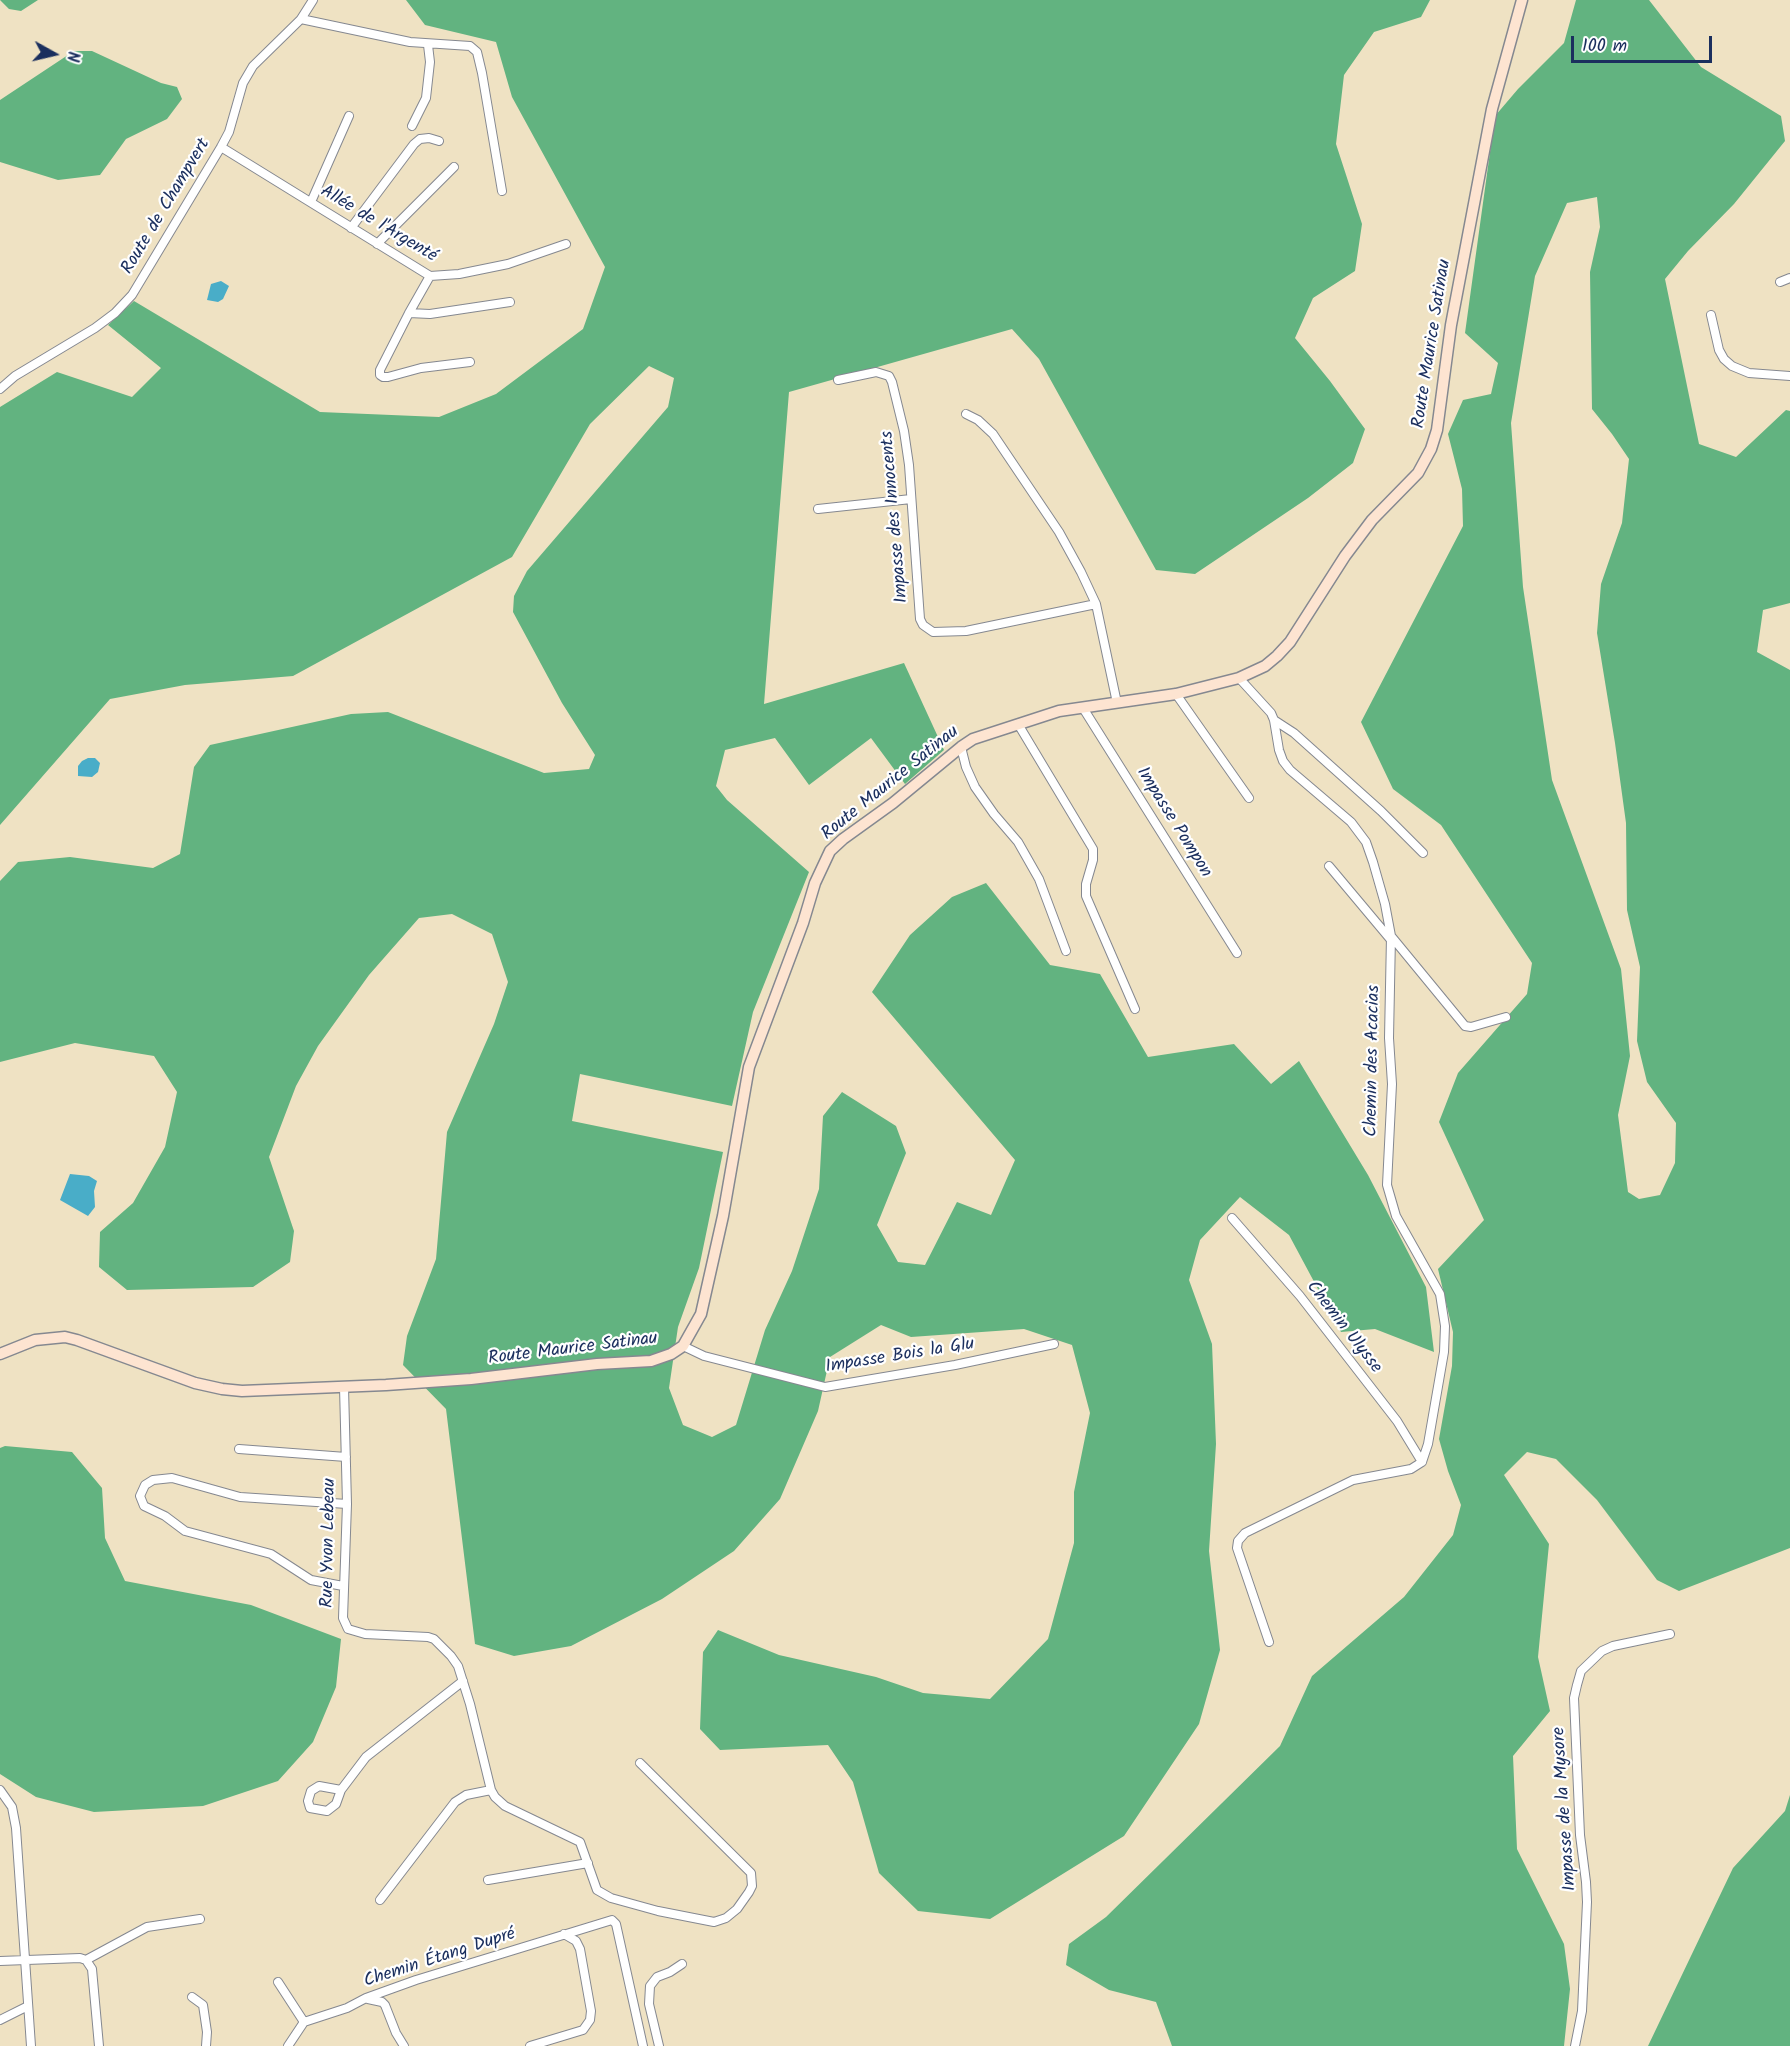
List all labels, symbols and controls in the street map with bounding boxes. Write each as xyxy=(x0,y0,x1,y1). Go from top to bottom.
north arrow xyxy=(24,24,84,84)
scale bar xyxy=(1574,24,1715,62)
text: 100 m xyxy=(1582,32,1627,61)
text: N xyxy=(59,50,85,63)
street label: Route de Champvert xyxy=(118,135,216,279)
street label: Allée de l'Argenté xyxy=(316,182,440,268)
street label: Route Maurice Satinau xyxy=(1409,258,1457,430)
street label: Impasse des Innocents xyxy=(878,430,914,604)
street label: Route Maurice Satinau xyxy=(818,722,964,846)
street label: Impasse Pompon xyxy=(1130,764,1216,882)
street label: Chemin des Acacias xyxy=(1362,985,1386,1137)
street label: Chemin Ulysse xyxy=(1300,1278,1386,1378)
street label: Route Maurice Satinau xyxy=(487,1329,659,1371)
street label: Impasse Bois la Glu xyxy=(824,1335,976,1379)
street label: Rue Yvon Lebeau xyxy=(318,1478,342,1608)
street label: Impasse de la Mysore xyxy=(1549,1726,1583,1892)
street label: Chemin Étang Dupré xyxy=(362,1924,518,1994)

